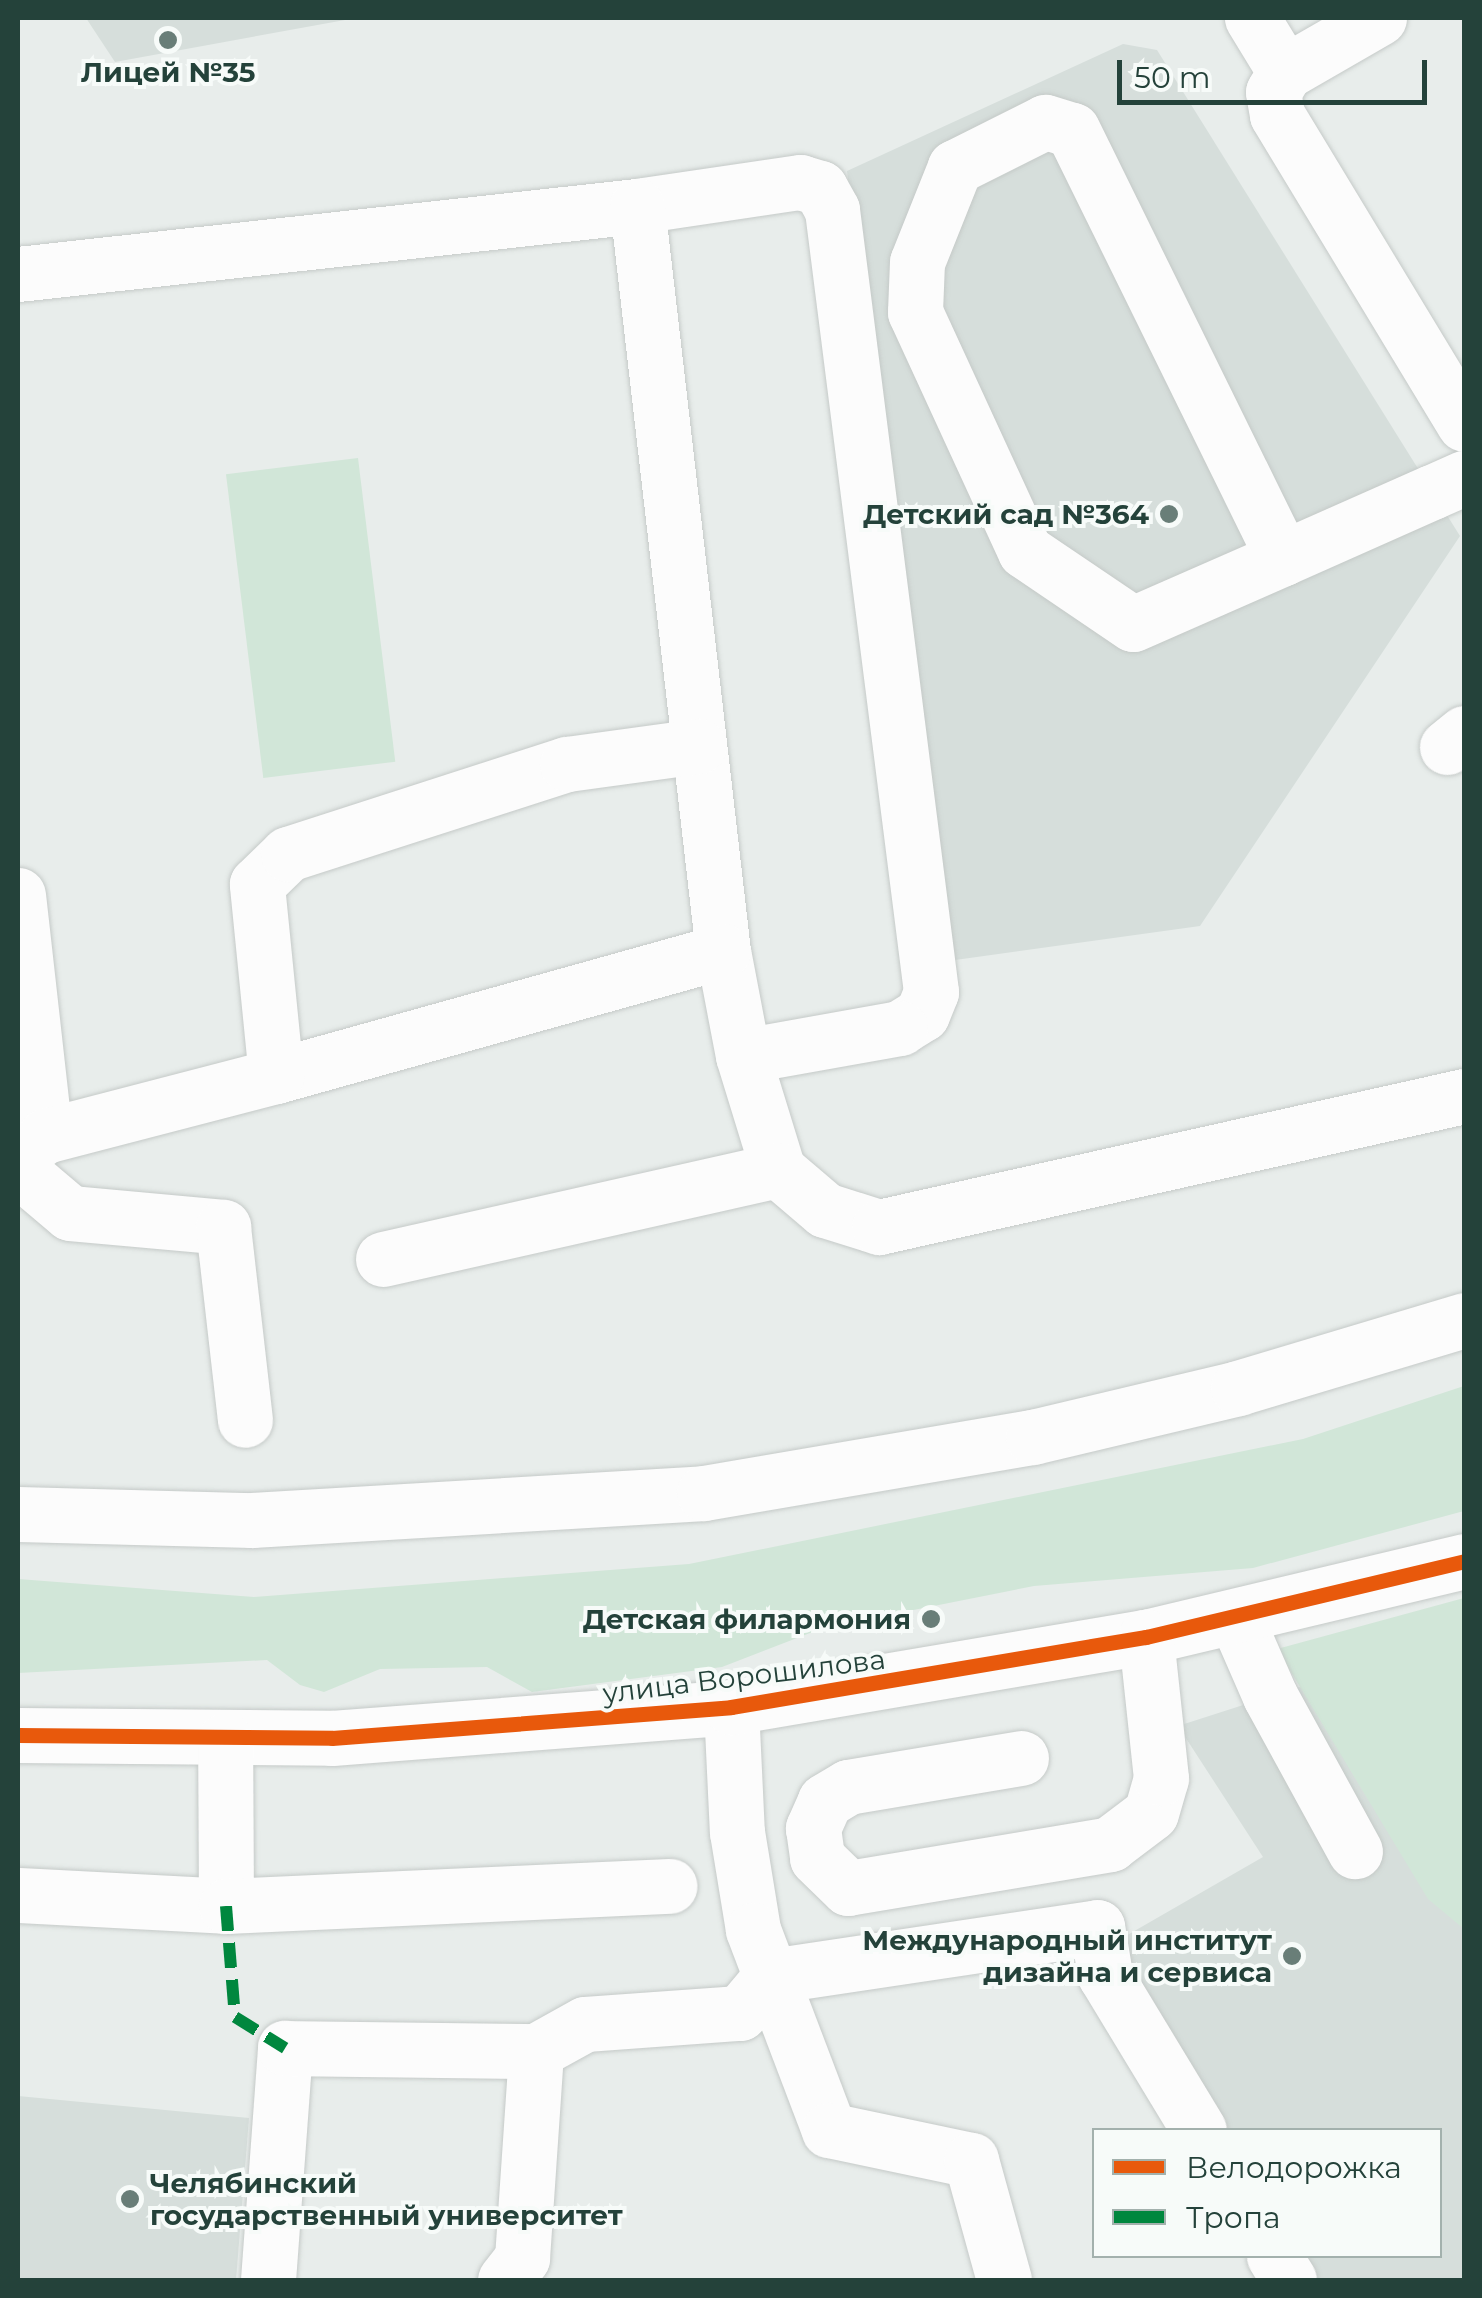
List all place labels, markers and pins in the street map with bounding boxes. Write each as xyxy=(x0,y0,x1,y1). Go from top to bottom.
marker: Лицей №35 xyxy=(157,29,179,51)
place label: Лицей №35 xyxy=(81,55,255,89)
place label: Детский сад №364 xyxy=(863,497,1149,531)
marker: Детский сад №364 xyxy=(1158,503,1180,525)
place label: Детская филармония xyxy=(583,1602,911,1636)
marker: Детская филармония xyxy=(920,1608,942,1630)
place label: Международный институт дизайна и сервиса xyxy=(862,1923,1272,1989)
marker: Международный институт дизайна и сервиса xyxy=(1281,1945,1303,1967)
place label: Челябинский государственный университет xyxy=(150,2166,623,2232)
marker: Челябинский государственный университет xyxy=(119,2188,141,2210)

